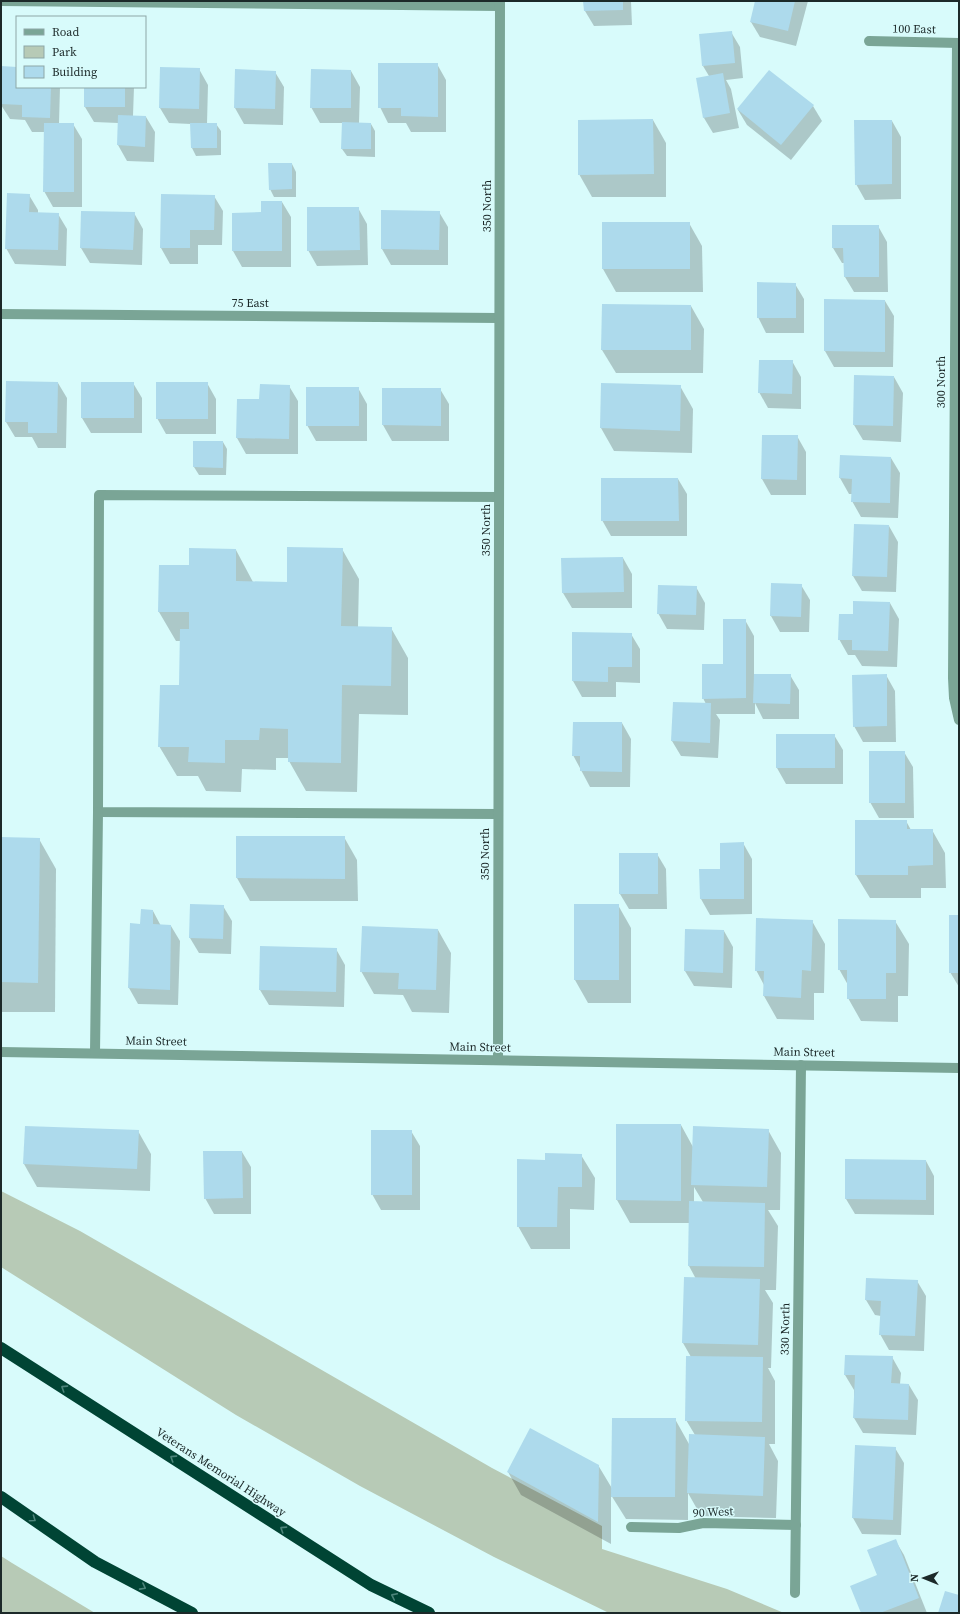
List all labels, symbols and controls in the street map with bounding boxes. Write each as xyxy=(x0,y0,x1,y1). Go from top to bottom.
legend xyxy=(16,16,146,88)
street label: 100 East xyxy=(892,21,936,37)
text: Road xyxy=(52,24,79,40)
text: Park xyxy=(52,44,77,60)
text: Building xyxy=(52,64,97,80)
street label: 350 North xyxy=(479,180,495,232)
street label: 75 East xyxy=(231,295,269,311)
street label: 300 North xyxy=(933,356,949,408)
street label: 350 North xyxy=(478,504,494,556)
street label: 350 North xyxy=(477,828,493,880)
street label: Main Street xyxy=(125,1032,187,1050)
street label: Main Street xyxy=(449,1038,511,1056)
street label: Main Street xyxy=(773,1043,835,1061)
street label: 330 North xyxy=(777,1303,793,1355)
one-way arrow xyxy=(61,1386,68,1393)
street label: Veterans Memorial Highway xyxy=(153,1424,290,1521)
one-way arrow xyxy=(170,1456,177,1463)
street label: 90 West xyxy=(692,1503,734,1521)
one-way arrow xyxy=(29,1514,36,1522)
one-way arrow xyxy=(280,1526,287,1533)
north arrow xyxy=(904,1558,944,1598)
text: N xyxy=(907,1574,922,1582)
one-way arrow xyxy=(139,1583,147,1590)
one-way arrow xyxy=(391,1593,398,1601)

